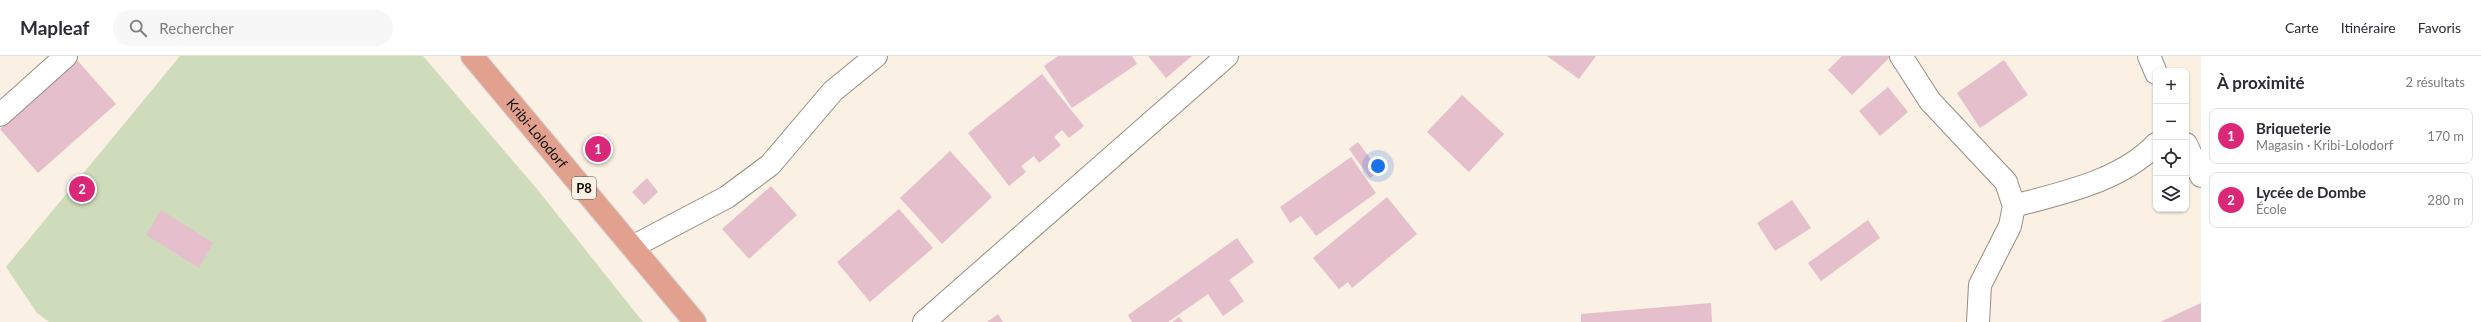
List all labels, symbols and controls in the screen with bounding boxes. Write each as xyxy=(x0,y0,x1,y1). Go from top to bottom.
search box xyxy=(113,10,393,46)
text: Mapleaf xyxy=(20,16,89,39)
icon: search xyxy=(127,17,149,39)
text: Rechercher xyxy=(159,19,234,37)
text: Carte xyxy=(2285,19,2319,36)
text: Itinéraire xyxy=(2341,19,2396,36)
text: Favoris xyxy=(2418,19,2461,36)
map controls xyxy=(2153,68,2189,212)
button: + xyxy=(2153,68,2189,104)
text: À proximité xyxy=(2217,72,2305,93)
text: 2 résultats xyxy=(2406,74,2465,90)
street label: Kribi-Lolodorf xyxy=(503,95,571,172)
button: − xyxy=(2153,104,2189,140)
text: Briqueterie xyxy=(2256,119,2331,137)
text: 1 xyxy=(2227,128,2235,144)
text: 170 m xyxy=(2427,128,2464,144)
pin: 1 xyxy=(585,134,611,164)
text: Magasin · Kribi-Lolodorf xyxy=(2256,137,2393,153)
button: locate xyxy=(2153,140,2189,176)
your location xyxy=(1368,156,1388,176)
pin: 2 xyxy=(69,174,95,204)
button: layers xyxy=(2153,176,2189,212)
road number: P8 xyxy=(572,177,596,199)
text: Lycée de Dombe xyxy=(2256,183,2366,201)
text: 2 xyxy=(2227,192,2235,208)
text: 280 m xyxy=(2427,192,2464,208)
text: École xyxy=(2256,201,2287,217)

